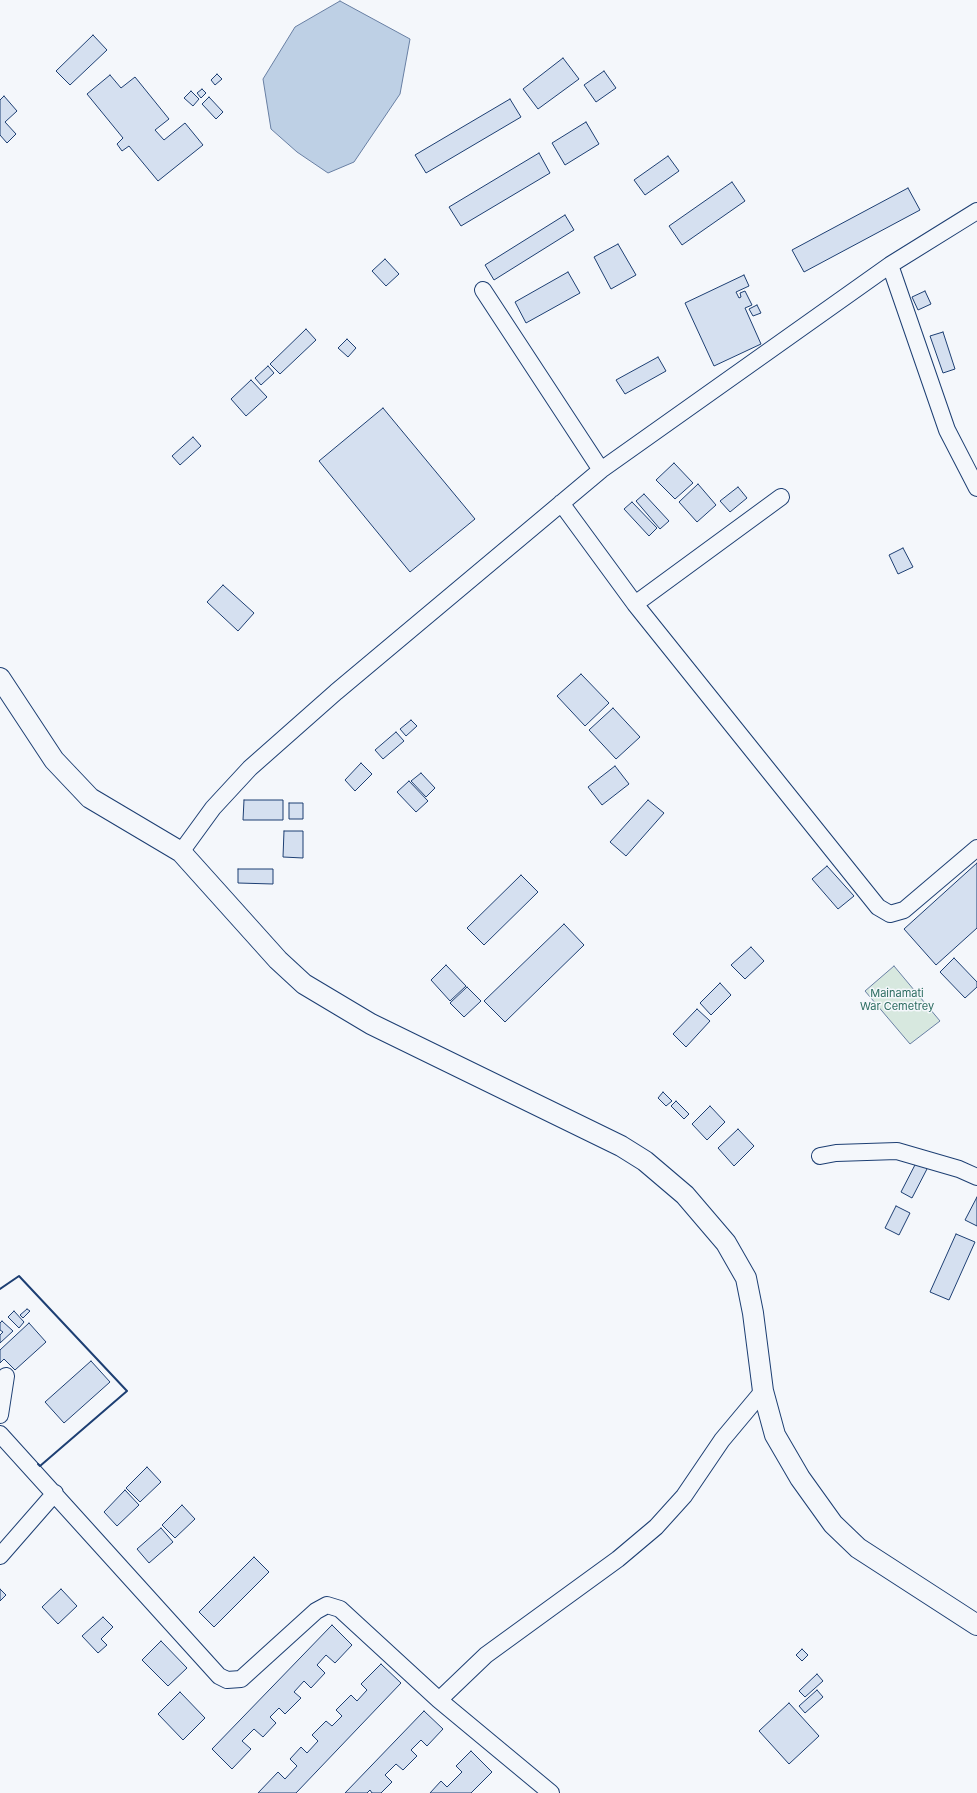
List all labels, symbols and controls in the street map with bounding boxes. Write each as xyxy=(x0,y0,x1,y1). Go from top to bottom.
park label: Mainamati War Cemetrey xyxy=(860,987,934,1013)

